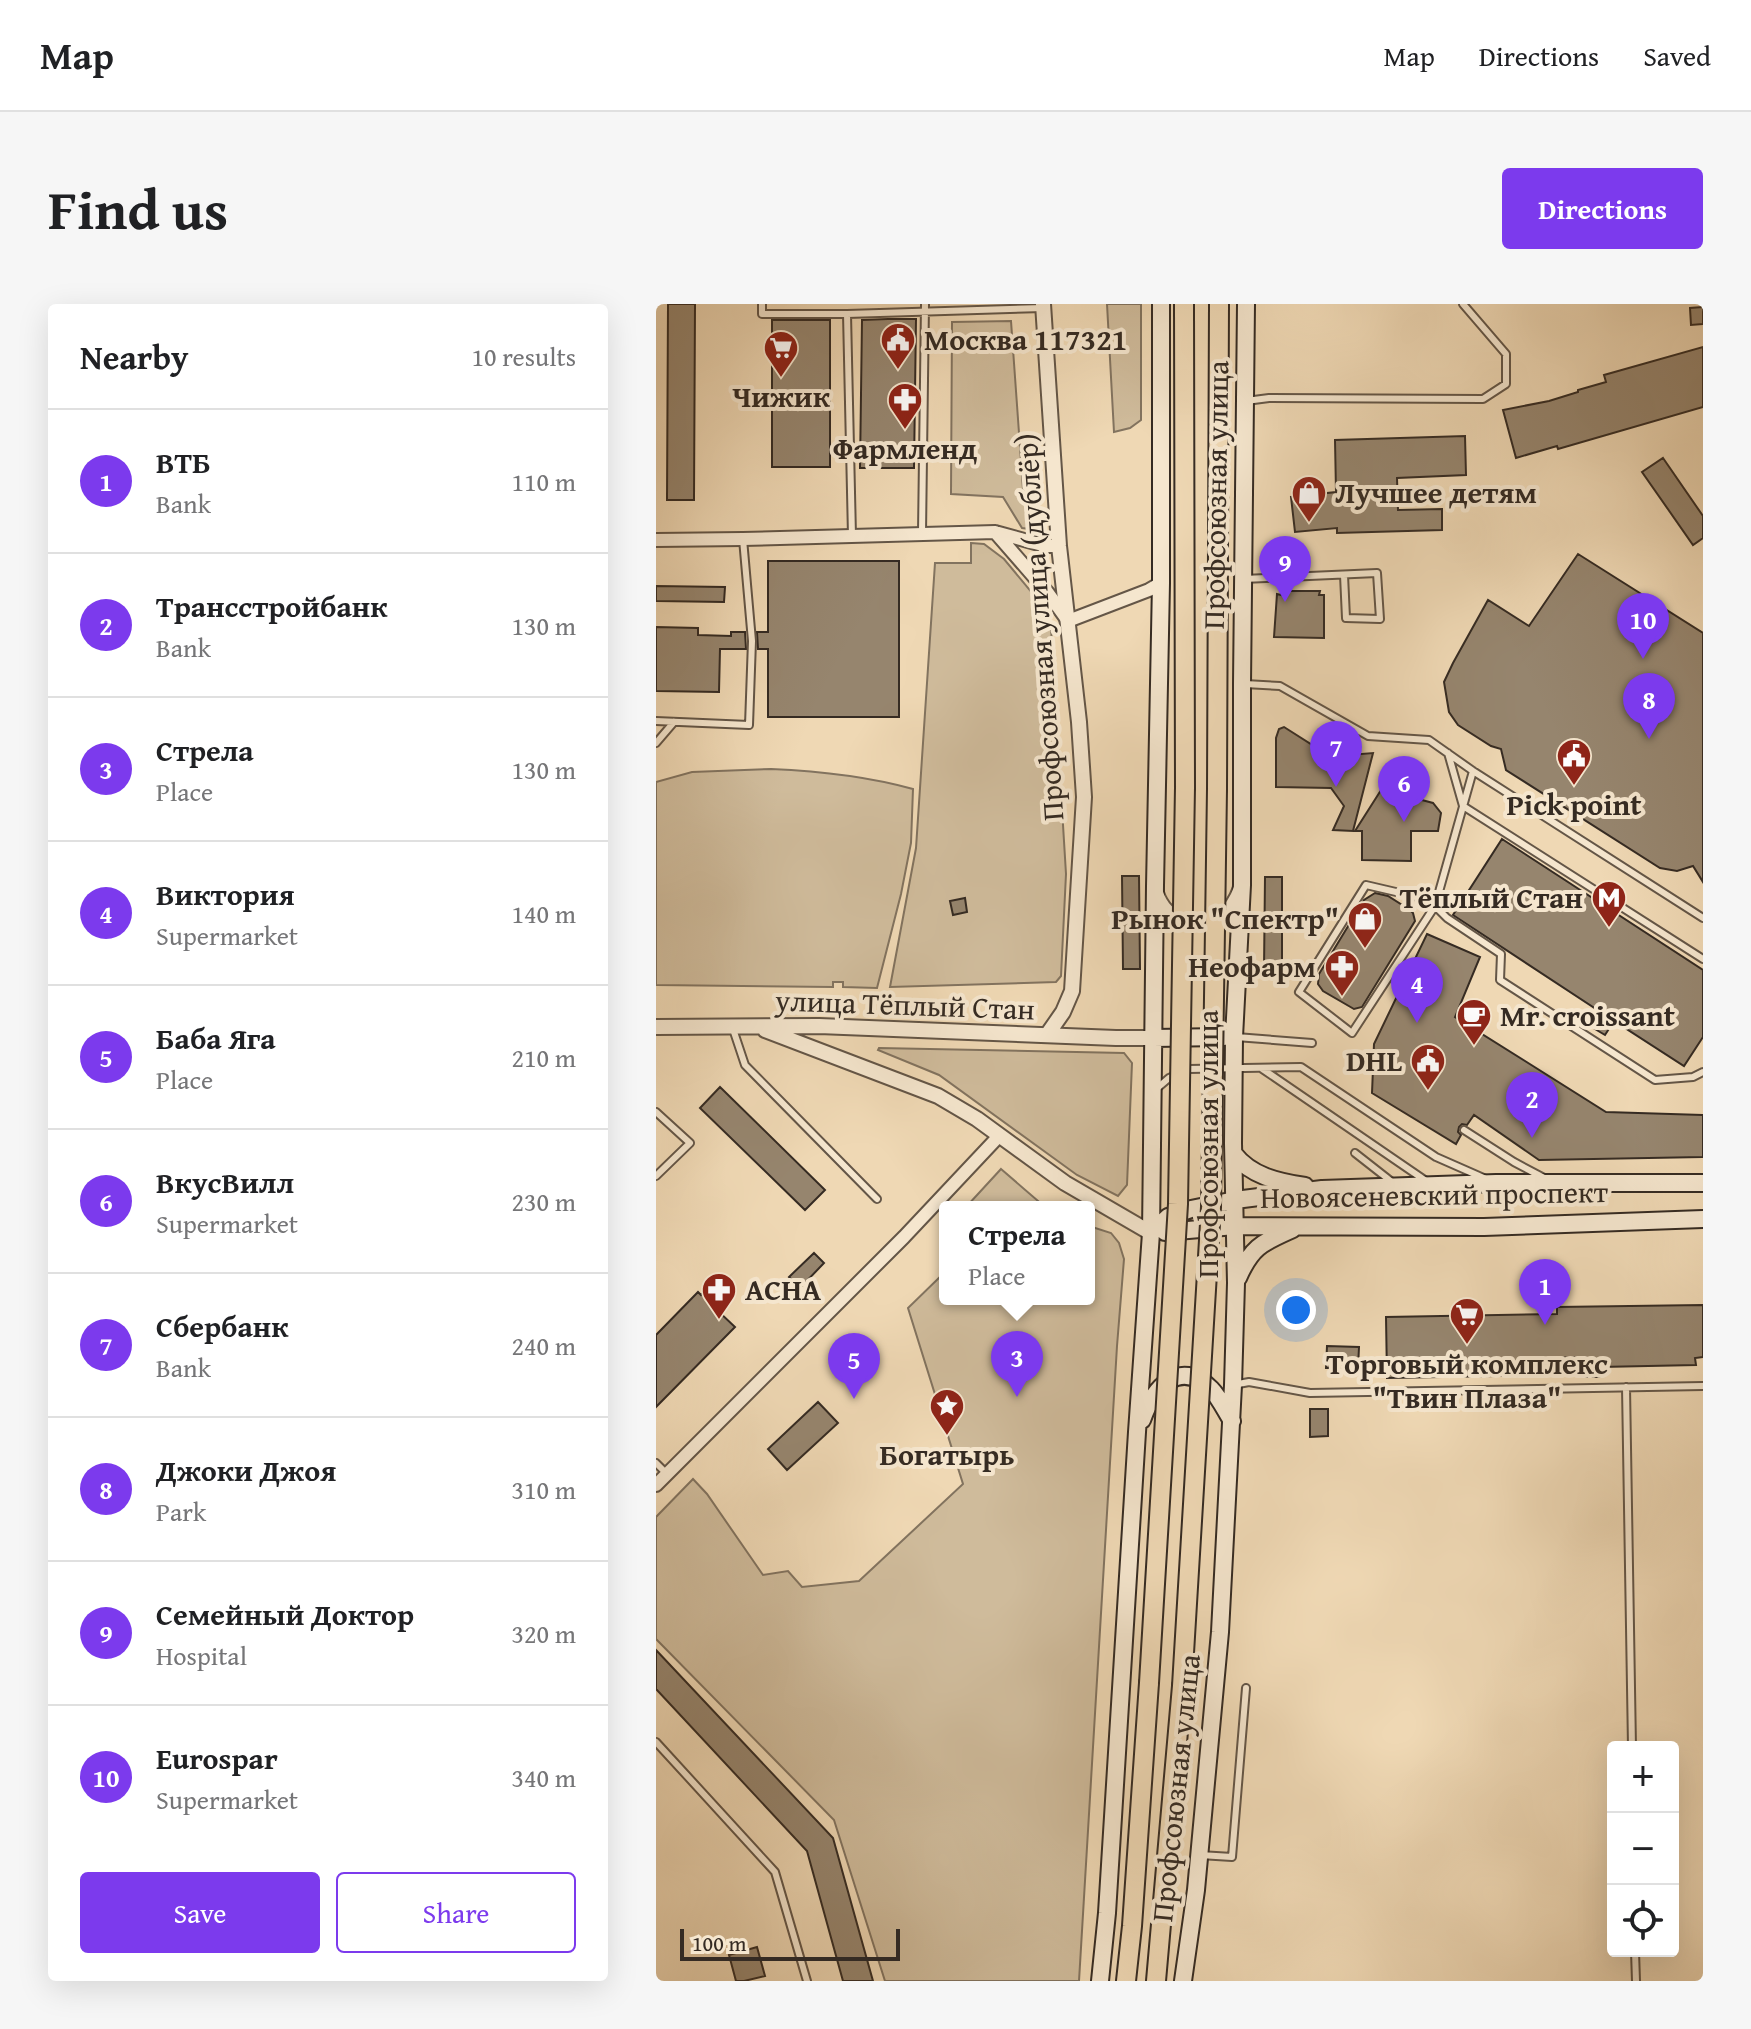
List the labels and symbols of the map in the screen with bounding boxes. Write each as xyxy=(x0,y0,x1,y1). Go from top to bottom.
place label: Москва 117321 xyxy=(924,317,1127,361)
public building icon: Москва 117321 xyxy=(879,321,917,371)
supermarket icon: Чижик xyxy=(762,329,800,379)
street label: Профсоюзная улица xyxy=(1191,360,1239,630)
place label: Чижик xyxy=(732,374,831,418)
pharmacy icon: Фармленд xyxy=(886,381,924,431)
place label: Фармленд xyxy=(833,426,977,470)
street label: Профсоюзная улица (дублёр) xyxy=(1004,432,1074,822)
place label: Лучшее детям xyxy=(1335,470,1537,514)
shop icon: Лучшее детям xyxy=(1290,474,1328,524)
pin: 9 xyxy=(1259,536,1311,602)
pin: 10 xyxy=(1617,593,1669,659)
pin: 8 xyxy=(1623,673,1675,739)
pin: 7 xyxy=(1310,721,1362,787)
public building icon: Pick point xyxy=(1555,737,1593,787)
pin: 6 xyxy=(1378,756,1430,822)
place label: Pick point xyxy=(1506,782,1642,826)
place label: Тёплый Стан xyxy=(1400,875,1583,919)
metro station icon: Тёплый Стан xyxy=(1590,879,1628,929)
place label: Рынок "Спектр" xyxy=(1111,896,1339,940)
shop icon: Рынок "Спектр" xyxy=(1346,900,1384,950)
place label: Неофарм xyxy=(1188,944,1316,988)
pharmacy icon: Неофарм xyxy=(1323,948,1361,998)
pin: 4 xyxy=(1391,957,1443,1023)
street label: улица Тёплый Стан xyxy=(773,977,1036,1031)
place label: Mr. croissant xyxy=(1500,993,1676,1037)
cafe icon: Mr. croissant xyxy=(1455,997,1493,1047)
street label: Профсоюзная улица xyxy=(1185,1009,1229,1278)
place label: DHL xyxy=(1346,1038,1402,1082)
public building icon: DHL xyxy=(1409,1042,1447,1092)
pin: 2 xyxy=(1506,1072,1558,1138)
street label: Новоясеневский проспект xyxy=(1260,1169,1609,1219)
pin: 1 xyxy=(1519,1259,1571,1325)
place label: АСНА xyxy=(745,1267,821,1311)
pharmacy icon: АСНА xyxy=(700,1271,738,1321)
your location xyxy=(1276,1290,1316,1330)
supermarket icon: Торговый комплекс "Твин Плаза" xyxy=(1448,1296,1486,1346)
pin: 3 xyxy=(991,1331,1043,1397)
pin: 5 xyxy=(828,1333,880,1399)
place label: Торговый комплекс "Твин Плаза" xyxy=(1326,1341,1608,1419)
place icon: Богатырь xyxy=(928,1387,966,1437)
place label: Богатырь xyxy=(879,1432,1015,1476)
street label: Профсоюзная улица xyxy=(1139,1651,1211,1924)
scale bar xyxy=(680,1925,900,1961)

